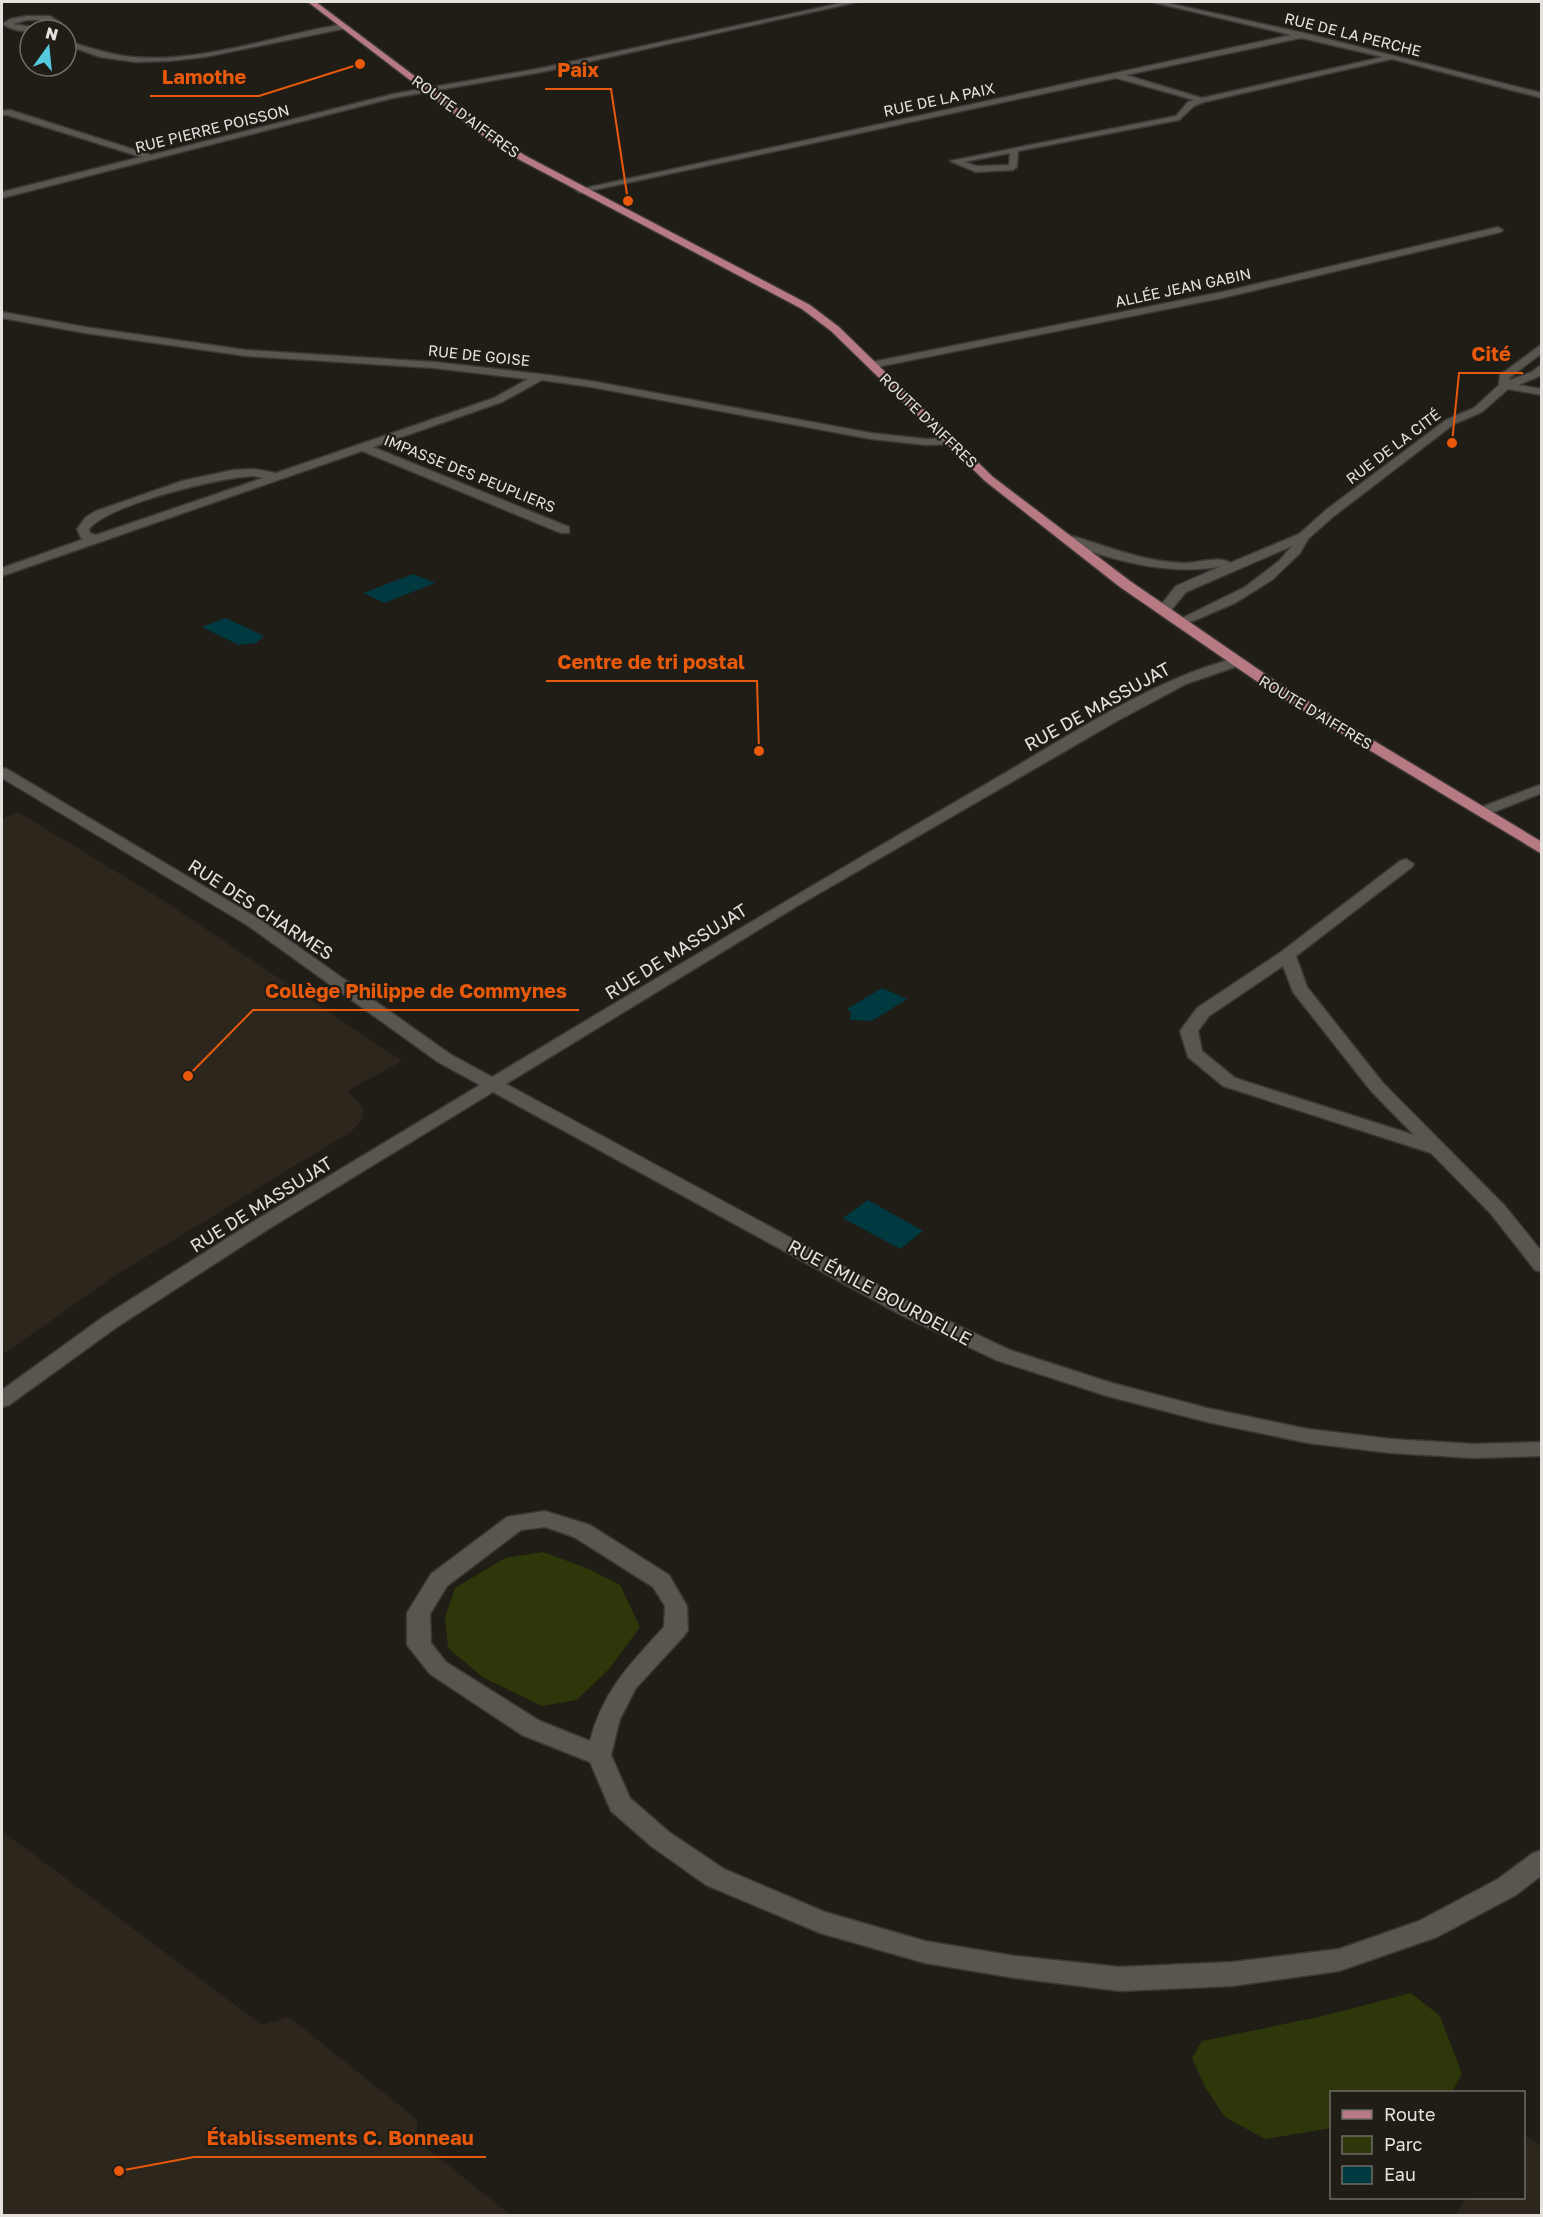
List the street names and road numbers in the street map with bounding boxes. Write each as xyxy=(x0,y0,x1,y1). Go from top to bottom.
street label: RUE DE LA PERCHE xyxy=(1283,8,1423,60)
street label: ROUTE D'AIFFRES xyxy=(409,71,523,161)
street label: RUE DE LA PAIX xyxy=(882,78,996,120)
street label: RUE PIERRE POISSON xyxy=(133,100,291,156)
street label: ALLÉE JEAN GABIN xyxy=(1113,264,1253,310)
street label: RUE DE GOISE xyxy=(427,341,531,369)
street label: ROUTE D'AIFFRES xyxy=(876,369,982,471)
street label: RUE DE LA CITÉ xyxy=(1342,405,1444,487)
street label: IMPASSE DES PEUPLIERS xyxy=(382,430,558,516)
street label: RUE DE MASSUJAT xyxy=(1020,657,1174,755)
street label: ROUTE D'AIFFRES xyxy=(1256,671,1376,753)
street label: RUE DES CHARMES xyxy=(184,854,338,964)
street label: RUE DE MASSUJAT xyxy=(601,898,751,1004)
street label: RUE DE MASSUJAT xyxy=(186,1151,336,1257)
street label: RUE ÉMILE BOURDELLE xyxy=(785,1234,975,1350)

